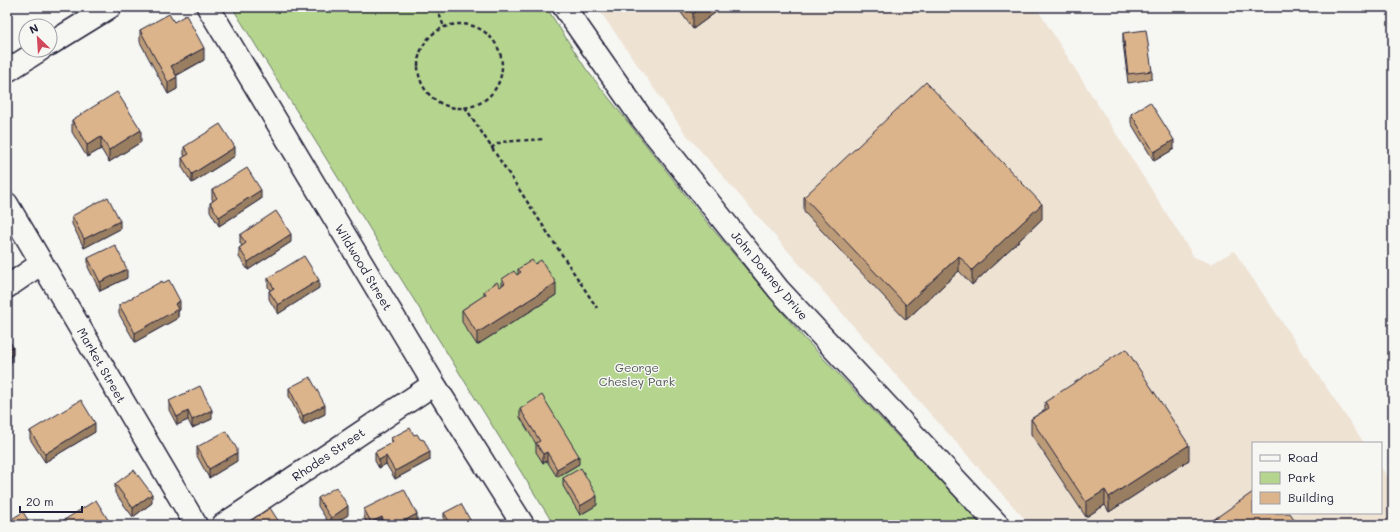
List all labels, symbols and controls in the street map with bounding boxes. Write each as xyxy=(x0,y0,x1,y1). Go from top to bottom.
north arrow xyxy=(18,18,58,58)
text: N xyxy=(27,20,41,37)
street label: Wildwood Street xyxy=(332,221,396,313)
street label: John Downey Drive xyxy=(728,227,812,323)
street label: Market Street xyxy=(74,325,130,405)
park label: George Chesley Park xyxy=(599,359,675,389)
street label: Rhodes Street xyxy=(289,424,367,484)
legend xyxy=(1252,442,1382,514)
text: Road xyxy=(1288,449,1318,465)
text: Park xyxy=(1288,469,1315,485)
scale bar xyxy=(20,488,82,514)
text: Building xyxy=(1288,489,1334,505)
text: 20 m xyxy=(26,493,54,509)

